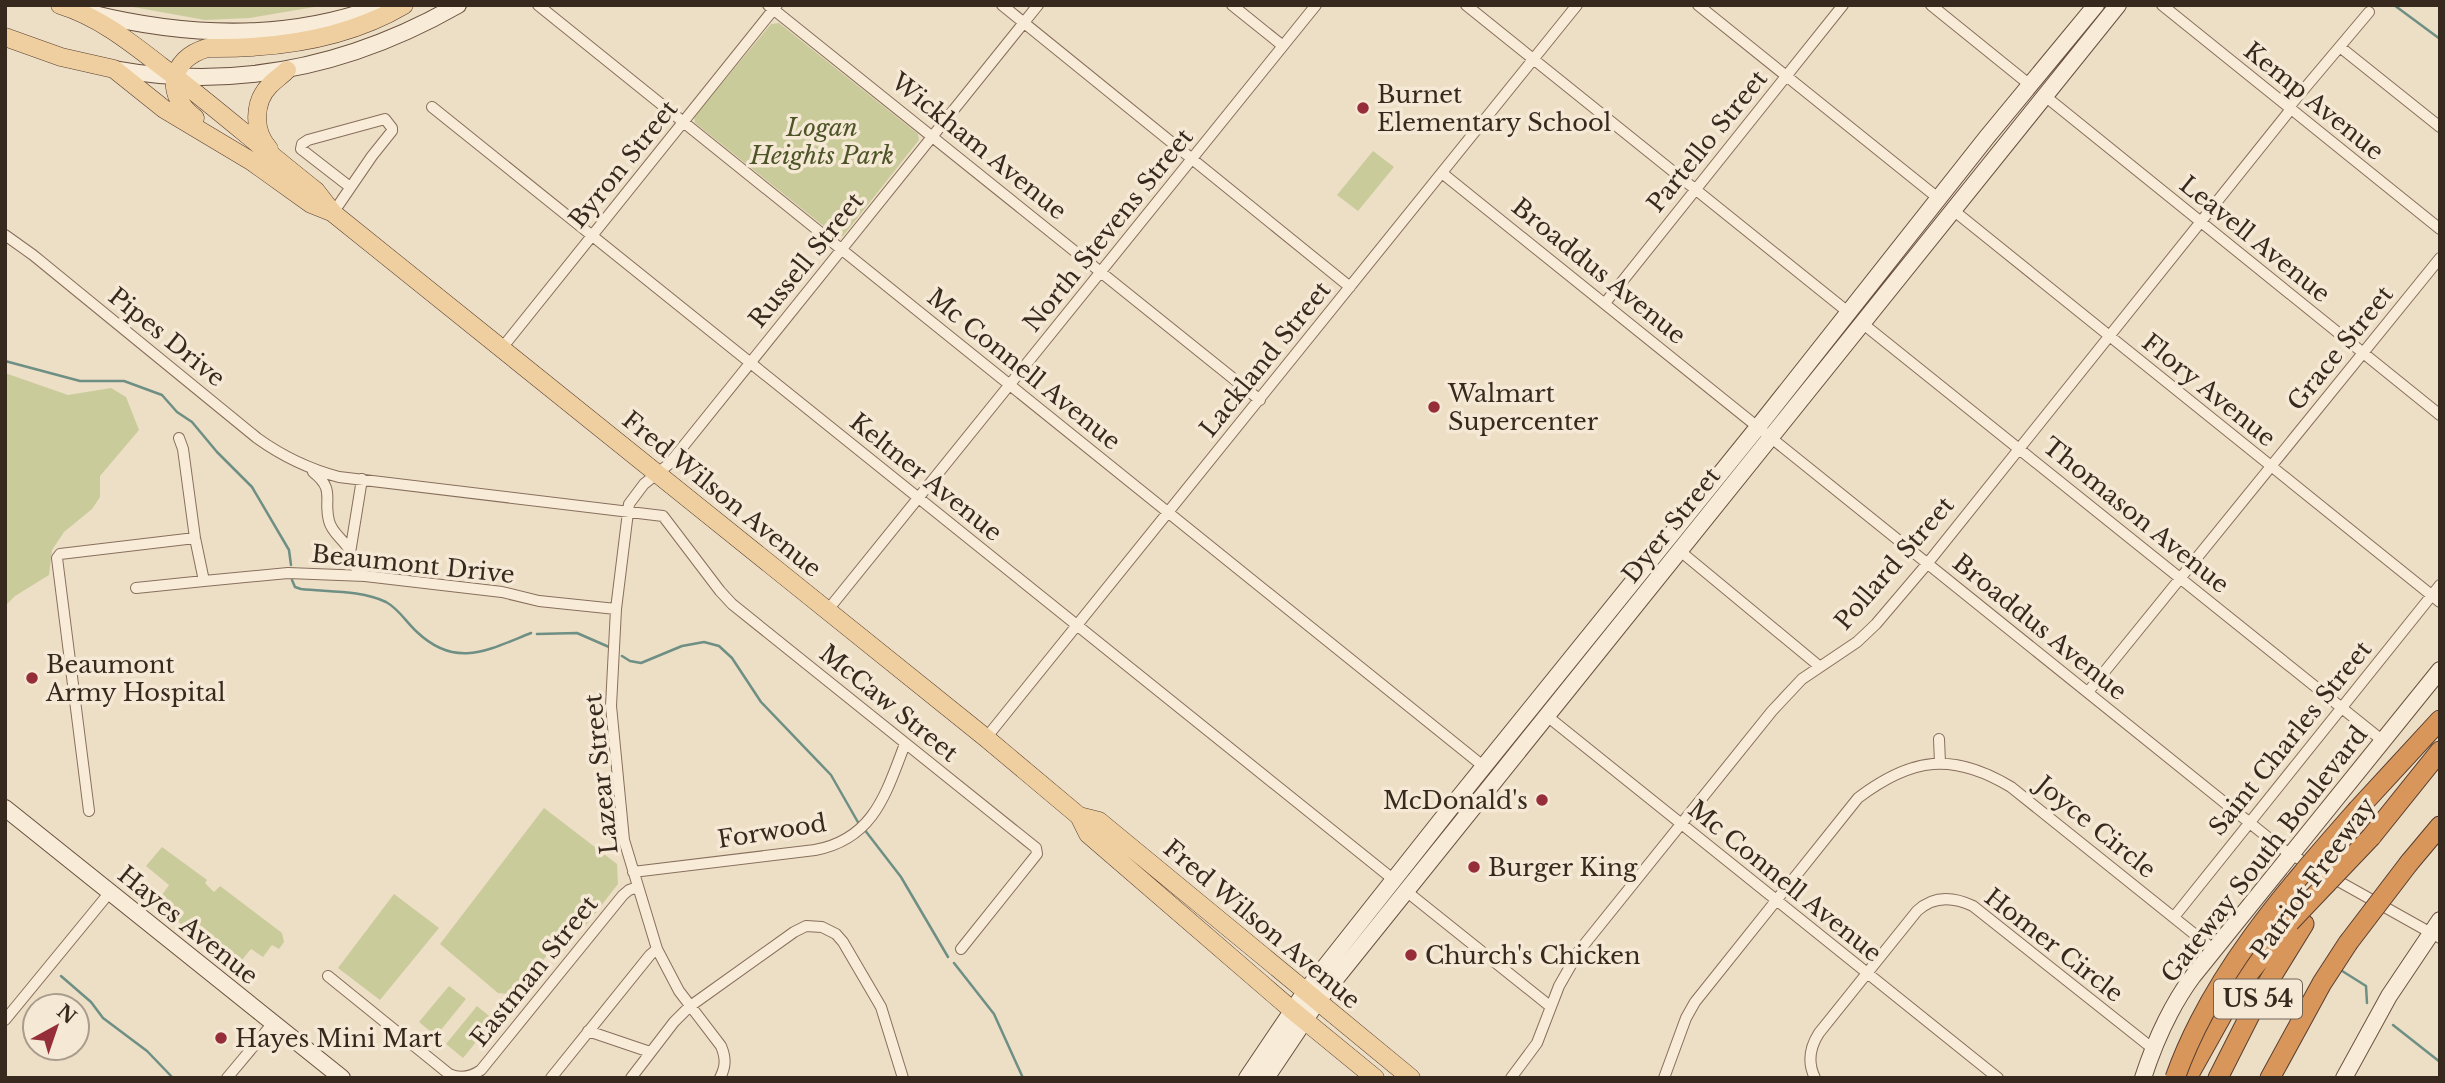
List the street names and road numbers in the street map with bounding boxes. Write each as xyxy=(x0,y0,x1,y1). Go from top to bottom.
street label: Kemp Avenue xyxy=(2238,36,2390,166)
street label: Partello Street xyxy=(1641,64,1773,218)
street label: Wickham Avenue xyxy=(885,66,1072,225)
street label: Byron Street xyxy=(563,94,683,234)
street label: North Stevens Street xyxy=(1017,123,1199,337)
street label: Leavell Avenue xyxy=(2174,170,2336,308)
street label: Russell Street xyxy=(743,187,869,333)
street label: Broaddus Avenue xyxy=(1506,192,1692,350)
street label: Lackland Street xyxy=(1194,276,1336,442)
street label: Grace Street xyxy=(2281,280,2399,416)
street label: Pipes Drive xyxy=(103,281,231,393)
street label: Mc Connell Avenue xyxy=(922,282,1126,456)
street label: Flory Avenue xyxy=(2137,327,2281,453)
street label: Fred Wilson Avenue xyxy=(617,405,827,583)
street label: Keltner Avenue xyxy=(844,407,1008,547)
street label: Thomason Avenue xyxy=(2037,431,2235,599)
street label: Dyer Street xyxy=(1616,462,1726,588)
street label: Pollard Street xyxy=(1828,491,1960,635)
street label: Beaumont Drive xyxy=(310,539,516,589)
street label: Broaddus Avenue xyxy=(1947,548,2133,706)
street label: Saint Charles Street xyxy=(2203,635,2377,841)
street label: McCaw Street xyxy=(814,638,964,768)
street label: Lazear Street xyxy=(578,692,624,856)
street label: Gateway South Boulevard xyxy=(2155,720,2373,988)
street label: Joyce Circle xyxy=(2028,768,2162,884)
street label: Patriot Freeway xyxy=(2245,791,2382,964)
street label: Mc Connell Avenue xyxy=(1683,794,1887,968)
street label: Forwood xyxy=(715,808,829,854)
street label: Fred Wilson Avenue xyxy=(1158,833,1366,1015)
street label: Hayes Avenue xyxy=(112,860,264,990)
street label: Homer Circle xyxy=(1979,882,2129,1008)
street label: Eastman Street xyxy=(464,890,604,1052)
road number: US 54 xyxy=(2214,980,2302,1018)

